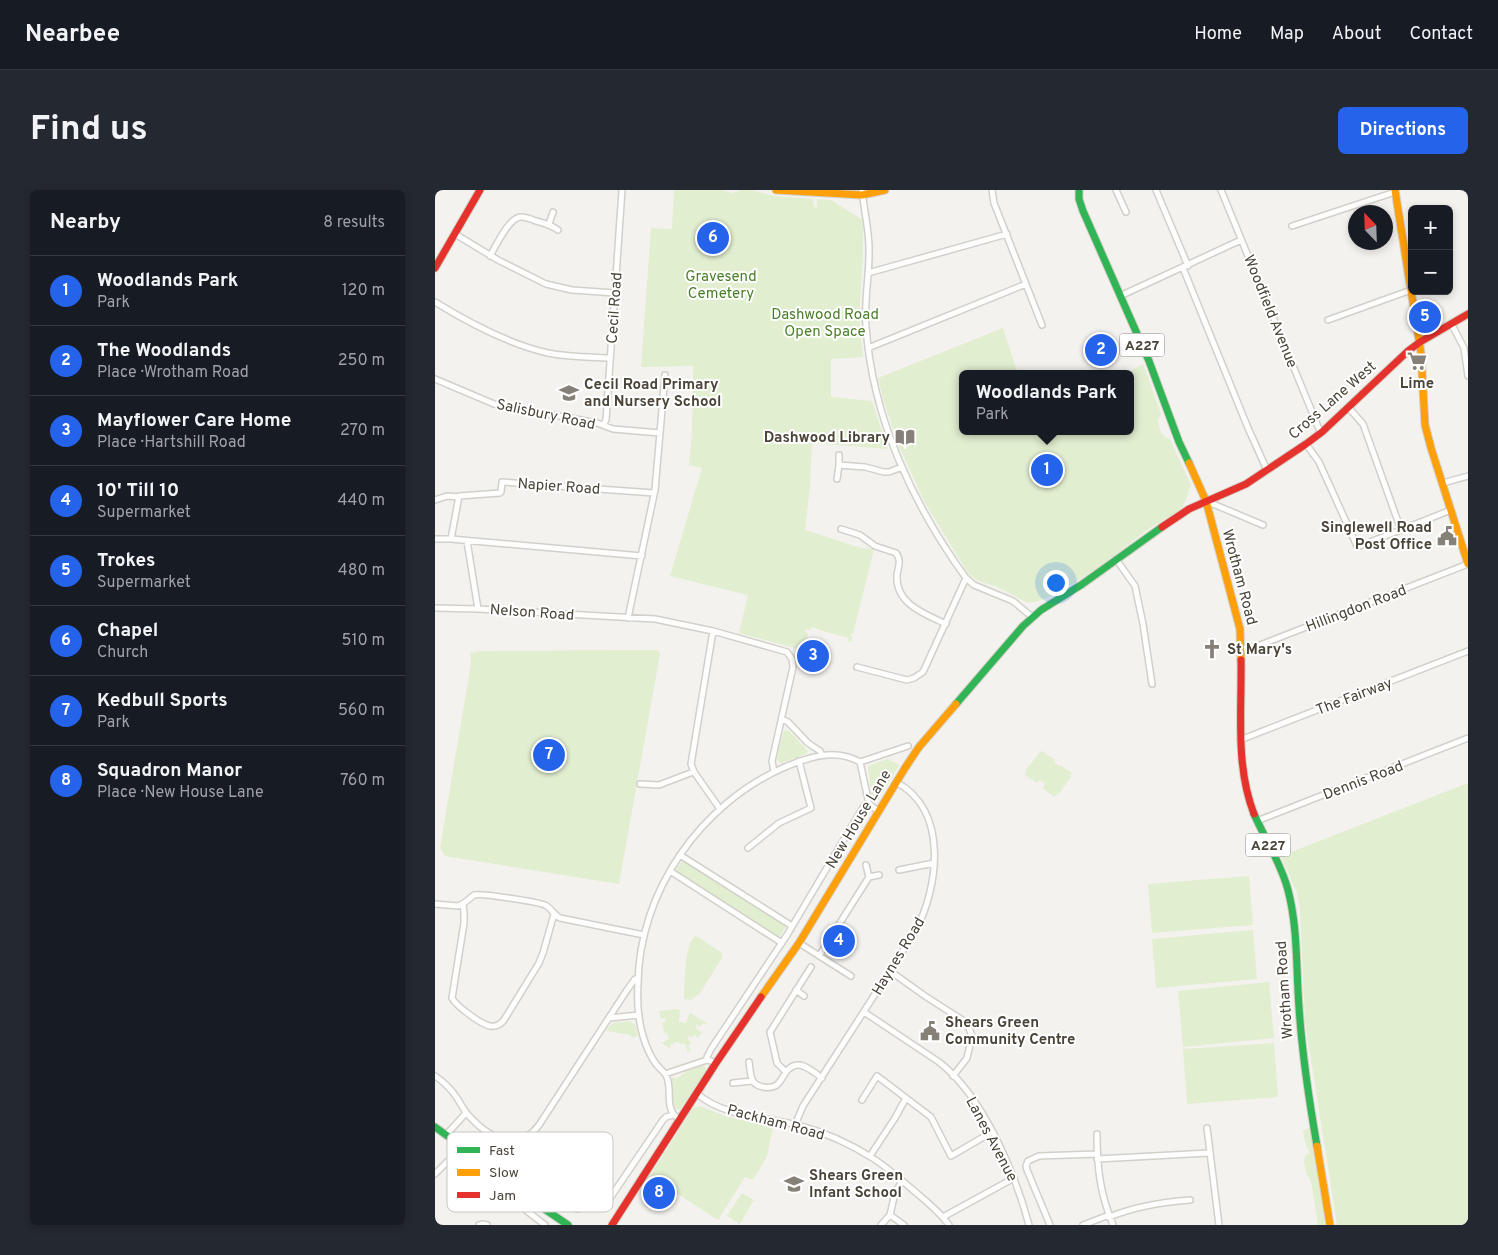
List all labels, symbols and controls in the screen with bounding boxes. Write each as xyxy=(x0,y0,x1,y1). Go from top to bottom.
text: Nearbee xyxy=(25,20,120,50)
text: Home xyxy=(1194,23,1242,46)
text: Map xyxy=(1270,23,1304,46)
text: About xyxy=(1332,23,1381,46)
text: Contact xyxy=(1409,23,1473,46)
button: Directions xyxy=(1338,107,1468,154)
text: Find us xyxy=(30,108,148,152)
north arrow xyxy=(1348,205,1393,250)
map controls xyxy=(1408,205,1453,295)
button: + xyxy=(1408,205,1453,250)
text: Nearby xyxy=(50,209,121,236)
text: 8 results xyxy=(323,213,385,233)
pin: 6 xyxy=(697,219,729,257)
button: − xyxy=(1408,250,1453,295)
street label: Woodfield Avenue xyxy=(1238,252,1301,371)
park label: Gravesend Cemetery xyxy=(685,268,757,304)
text: Woodlands Park xyxy=(97,269,238,293)
street label: Cecil Road xyxy=(604,272,627,344)
text: 1 xyxy=(63,281,69,301)
text: 120 m xyxy=(342,281,385,301)
text: Park xyxy=(97,293,130,313)
pin: 5 xyxy=(1409,298,1441,336)
park label: Dashwood Road Open Space xyxy=(771,306,879,342)
pin: 2 xyxy=(1085,331,1117,369)
road number: A227 xyxy=(1119,334,1165,356)
text: The Woodlands xyxy=(97,339,231,363)
supermarket icon: Lime xyxy=(1406,350,1428,372)
text: 2 xyxy=(61,351,71,371)
text: 250 m xyxy=(338,351,385,371)
street label: Cross Lane West xyxy=(1285,358,1381,444)
text: Place · Wrotham Road xyxy=(97,363,249,383)
popup xyxy=(959,370,1134,435)
place label: Lime xyxy=(1400,375,1434,394)
place label: Cecil Road Primary and Nursery School xyxy=(584,376,721,412)
text: Woodlands Park xyxy=(976,381,1117,405)
school or university icon: Cecil Road Primary and Nursery School xyxy=(558,382,580,404)
street label: Salisbury Road xyxy=(494,396,597,435)
text: Park xyxy=(976,405,1009,425)
text: Mayflower Care Home xyxy=(97,409,291,433)
text: 3 xyxy=(61,421,71,441)
text: 270 m xyxy=(340,421,385,441)
library icon: Dashwood Library xyxy=(894,426,916,448)
place label: Dashwood Library xyxy=(764,429,890,448)
text: Place · Hartshill Road xyxy=(97,433,246,453)
pin: 1 xyxy=(1031,451,1063,489)
street label: Napier Road xyxy=(517,475,601,500)
text: 10' Till 10 xyxy=(97,479,179,503)
text: 4 xyxy=(61,491,71,511)
text: 440 m xyxy=(338,491,385,511)
text: Supermarket xyxy=(97,503,191,523)
place label: Singlewell Road Post Office xyxy=(1321,519,1432,555)
public building icon: Singlewell Road Post Office xyxy=(1436,525,1458,547)
street label: Wrotham Road xyxy=(1217,527,1260,627)
text: Trokes xyxy=(97,549,155,573)
text: 5 xyxy=(61,561,71,581)
text: 480 m xyxy=(338,561,385,581)
your location xyxy=(1043,570,1069,596)
text: Supermarket xyxy=(97,573,191,593)
street label: Hillingdon Road xyxy=(1303,581,1410,637)
street label: Nelson Road xyxy=(489,601,575,626)
text: Chapel xyxy=(97,619,158,643)
text: 6 xyxy=(61,631,71,651)
text: 510 m xyxy=(342,631,385,651)
pin: 3 xyxy=(797,637,829,675)
church icon: St Mary's xyxy=(1201,638,1223,660)
place label: St Mary's xyxy=(1227,641,1292,660)
text: Church xyxy=(97,643,148,663)
street label: The Fairway xyxy=(1314,674,1395,721)
text: Kedbull Sports xyxy=(97,689,228,713)
text: 7 xyxy=(62,701,70,721)
text: 560 m xyxy=(338,701,385,721)
text: Park xyxy=(97,713,130,733)
pin: 7 xyxy=(533,736,565,774)
street label: Dennis Road xyxy=(1321,757,1406,805)
text: Squadron Manor xyxy=(97,759,242,783)
street label: New House Lane xyxy=(822,767,896,873)
text: 8 xyxy=(61,771,71,791)
text: 760 m xyxy=(340,771,385,791)
text: Place · New House Lane xyxy=(97,783,264,803)
road number: A227 xyxy=(1245,834,1291,856)
street label: Haynes Road xyxy=(869,914,930,999)
pin: 4 xyxy=(823,922,855,960)
street label: Wrotham Road xyxy=(1273,940,1298,1040)
place label: Shears Green Community Centre xyxy=(945,1014,1075,1050)
public building icon: Shears Green Community Centre xyxy=(919,1020,941,1042)
street label: Lanes Avenue xyxy=(960,1094,1021,1185)
street label: Packham Road xyxy=(725,1101,827,1146)
legend xyxy=(447,1132,613,1212)
text: Fast xyxy=(489,1143,515,1160)
text: Slow xyxy=(489,1165,519,1182)
place label: Shears Green Infant School xyxy=(809,1167,903,1203)
school or university icon: Shears Green Infant School xyxy=(783,1173,805,1195)
pin: 8 xyxy=(643,1174,675,1212)
text: Jam xyxy=(489,1188,516,1205)

